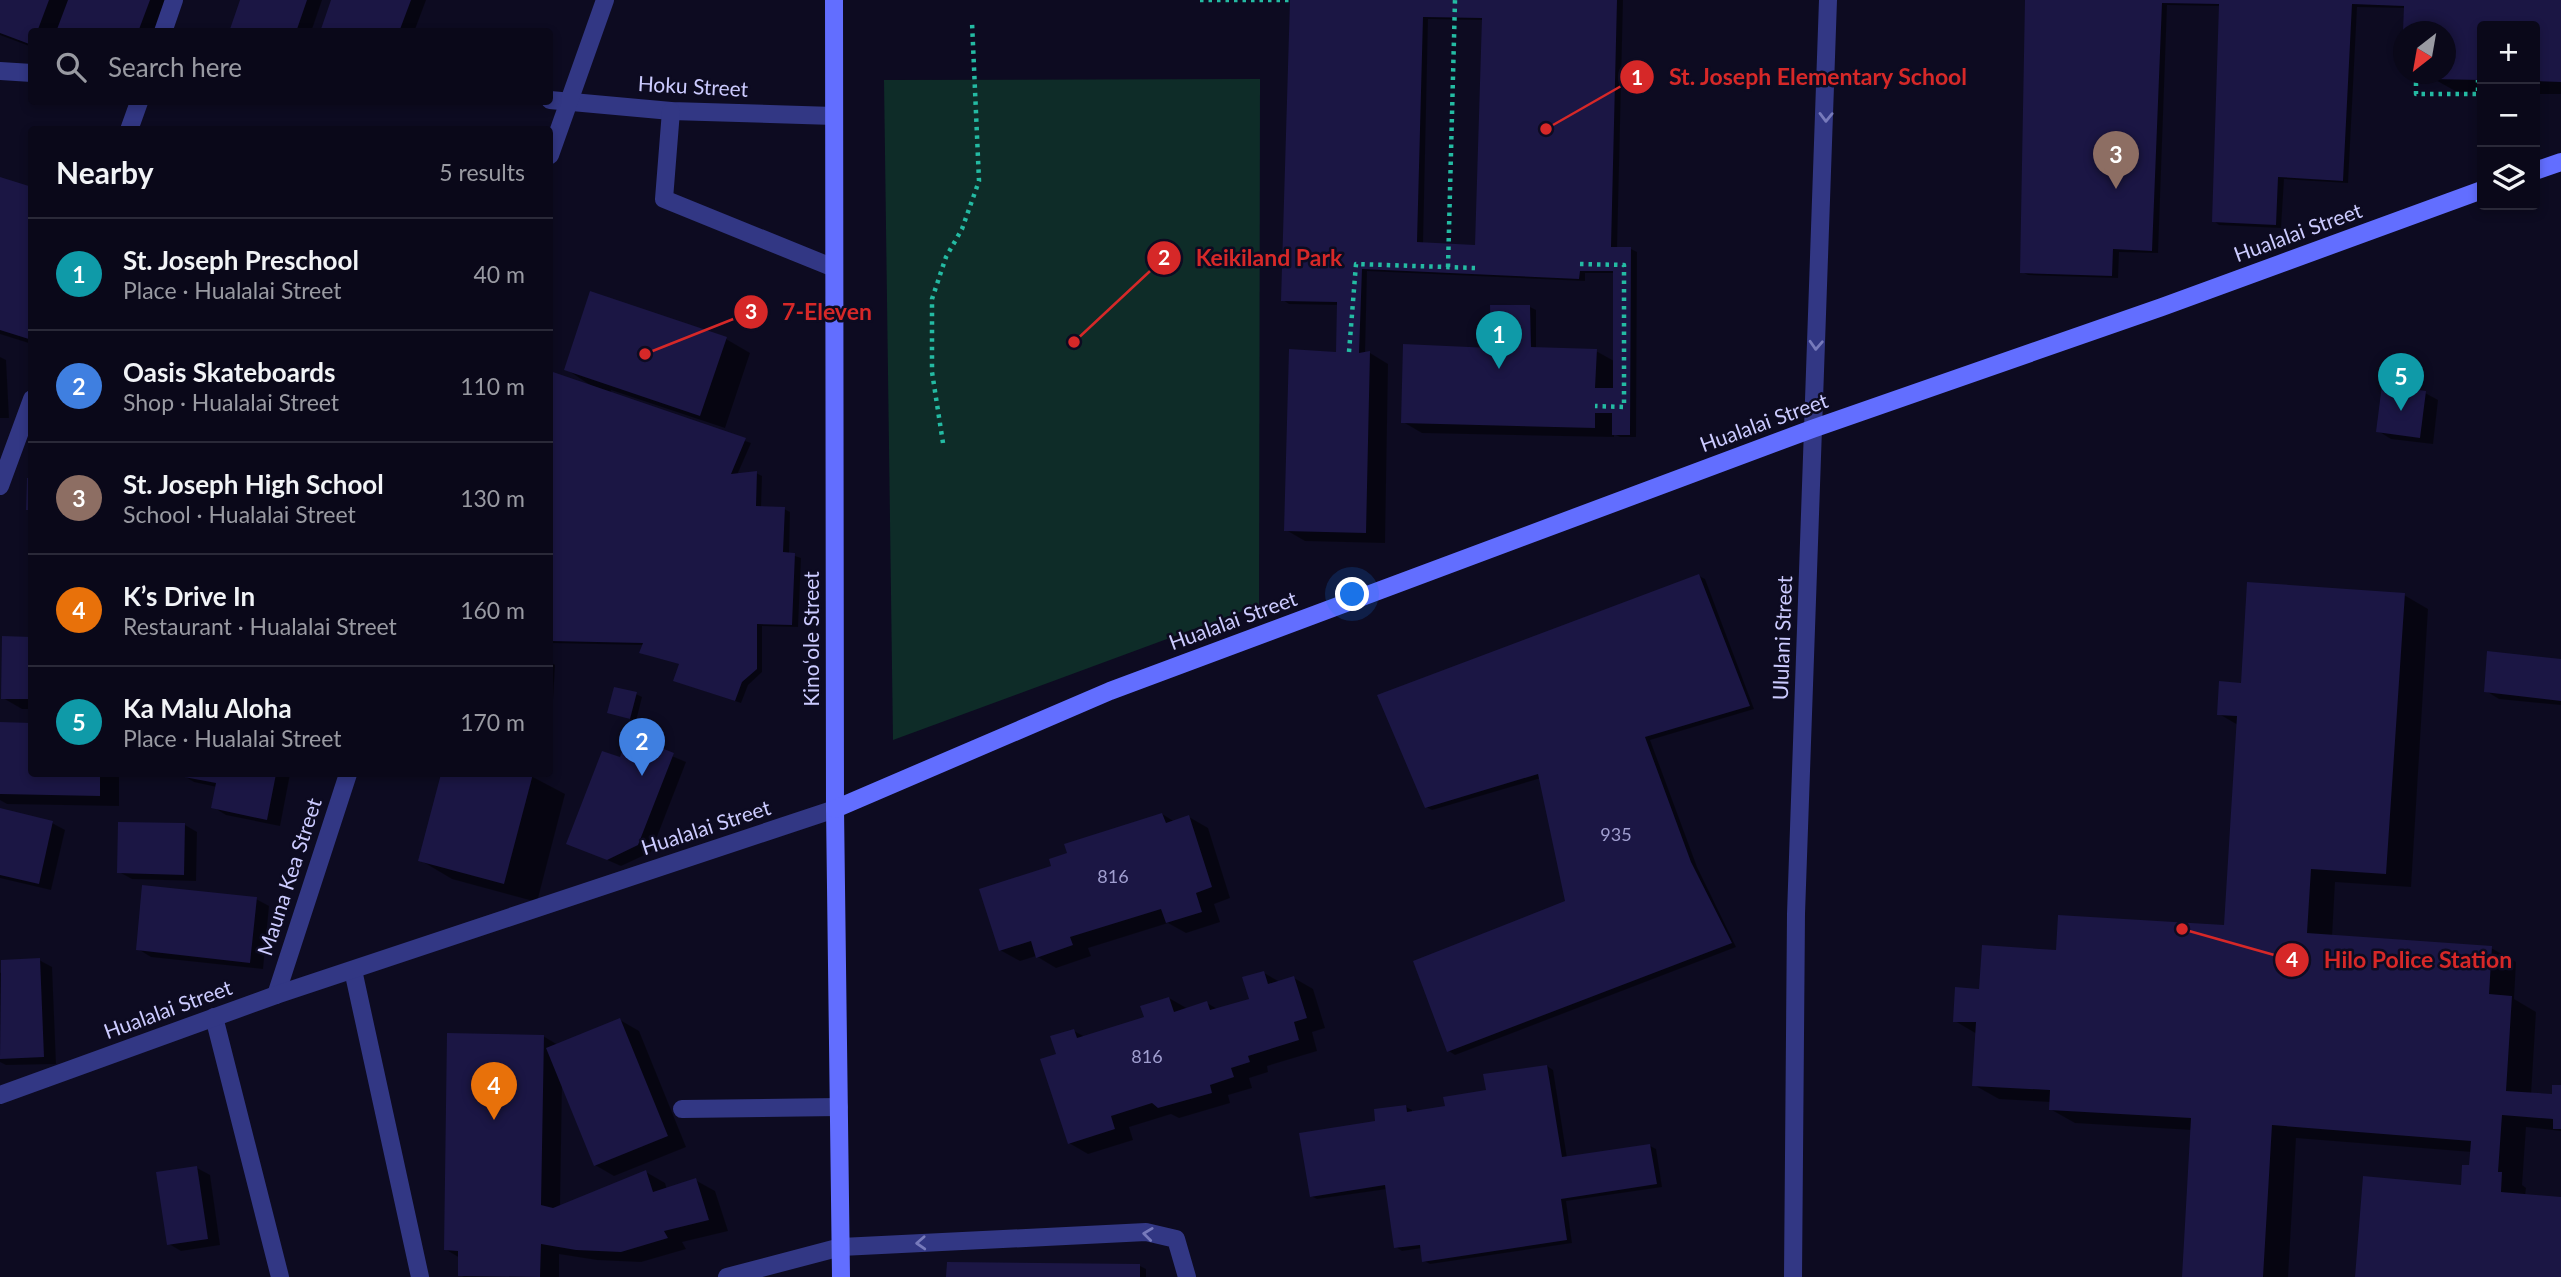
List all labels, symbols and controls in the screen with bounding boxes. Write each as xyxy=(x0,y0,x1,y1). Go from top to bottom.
north arrow xyxy=(2393,21,2456,84)
map controls xyxy=(2477,21,2540,210)
button: + xyxy=(2477,21,2540,84)
search box xyxy=(28,28,553,105)
icon: search xyxy=(52,48,90,86)
text: Search here xyxy=(108,51,242,83)
callout: St. Joseph Elementary School xyxy=(1620,55,1982,99)
text: St. Joseph Elementary School xyxy=(1669,62,1967,90)
text: 1 xyxy=(1631,64,1643,89)
street label: Hoku Street xyxy=(637,70,749,101)
button: − xyxy=(2477,84,2540,147)
one-way arrow xyxy=(1818,112,1833,123)
pin: 3 xyxy=(2093,131,2139,189)
button: layers xyxy=(2477,147,2540,210)
text: Nearby xyxy=(56,154,154,190)
text: 5 results xyxy=(439,158,525,186)
street label: Hualalai Street xyxy=(2230,197,2365,266)
callout: Keikiland Park xyxy=(1147,236,1357,280)
text: Keikiland Park xyxy=(1196,243,1343,271)
text: St. Joseph Preschool xyxy=(123,244,359,276)
text: 2 xyxy=(1158,244,1170,269)
text: 1 xyxy=(72,260,86,288)
text: 40 m xyxy=(474,260,525,288)
text: Place · Hualalai Street xyxy=(123,276,342,304)
callout: 7-Eleven xyxy=(733,290,886,334)
text: 7-Eleven xyxy=(782,297,872,325)
text: 3 xyxy=(745,298,757,323)
pin: 1 xyxy=(1476,311,1522,369)
one-way arrow xyxy=(1808,339,1823,350)
pin: 5 xyxy=(2378,353,2424,411)
text: Oasis Skateboards xyxy=(123,356,336,388)
text: 2 xyxy=(72,372,86,400)
text: 110 m xyxy=(460,372,525,400)
street label: Hualalai Street xyxy=(1696,387,1831,456)
text: Shop · Hualalai Street xyxy=(123,388,339,416)
text: St. Joseph High School xyxy=(123,468,384,500)
text: 3 xyxy=(72,484,86,512)
text: 130 m xyxy=(460,484,525,512)
text: School · Hualalai Street xyxy=(123,500,356,528)
street label: Kinoʻole Street xyxy=(798,571,823,707)
street label: Ululani Street xyxy=(1767,575,1796,701)
your location xyxy=(1335,577,1369,611)
text: K’s Drive In xyxy=(123,580,255,612)
street label: Hualalai Street xyxy=(1165,585,1300,654)
text: 4 xyxy=(72,596,86,624)
text: 160 m xyxy=(460,596,525,624)
text: Restaurant · Hualalai Street xyxy=(123,612,397,640)
text: Ka Malu Aloha xyxy=(123,692,292,724)
text: 5 xyxy=(72,708,86,736)
text: 170 m xyxy=(460,708,525,736)
pin: 2 xyxy=(619,718,665,776)
text: Place · Hualalai Street xyxy=(123,724,342,752)
street label: Mauna Kea Street xyxy=(251,794,326,958)
street label: Hualalai Street xyxy=(638,794,774,859)
house number: 935 xyxy=(1600,823,1632,845)
house number: 816 xyxy=(1097,865,1129,887)
callout: Hilo Police Station xyxy=(2275,938,2526,982)
text: Hilo Police Station xyxy=(2324,945,2512,973)
text: 4 xyxy=(2286,946,2298,971)
street label: Hualalai Street xyxy=(100,974,235,1043)
house number: 816 xyxy=(1131,1045,1163,1067)
pin: 4 xyxy=(471,1062,517,1120)
one-way arrow xyxy=(1142,1226,1154,1241)
one-way arrow xyxy=(915,1235,926,1250)

